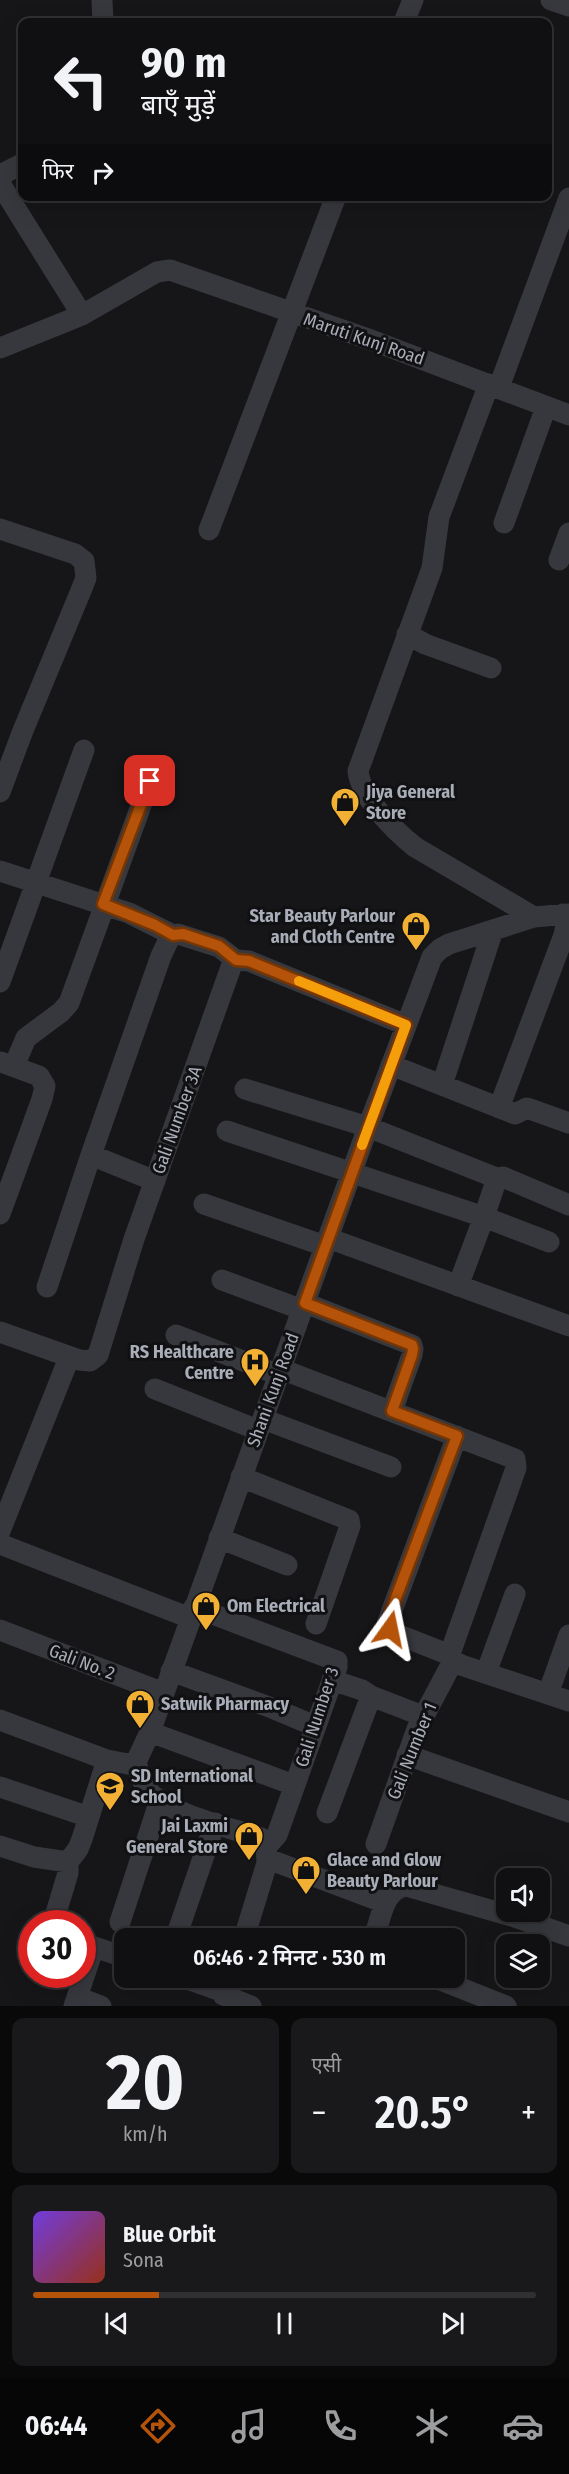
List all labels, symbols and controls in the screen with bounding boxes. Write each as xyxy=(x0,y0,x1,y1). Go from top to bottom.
text: 90 m xyxy=(141,38,226,88)
icon: left xyxy=(42,42,120,120)
text: बाएँ मुड़ें xyxy=(141,89,215,121)
icon: right xyxy=(86,156,119,189)
text: फिर xyxy=(42,158,74,185)
street label: Maruti Kunj Road xyxy=(301,308,427,370)
pin xyxy=(124,755,175,806)
icon: arrive xyxy=(133,764,166,797)
place label: Jiya General Store xyxy=(365,781,455,824)
shop icon: Jiya General Store xyxy=(329,786,361,828)
place label: Star Beauty Parlour and Cloth Centre xyxy=(249,905,395,948)
shop icon: Star Beauty Parlour and Cloth Centre xyxy=(400,910,432,952)
street label: Gali Number 3A xyxy=(147,1063,207,1177)
street label: Shani Kunj Road xyxy=(242,1330,304,1450)
place label: RS Healthcare Centre xyxy=(130,1341,234,1384)
hospital icon: RS Healthcare Centre xyxy=(239,1346,271,1388)
shop icon: Om Electrical xyxy=(190,1590,222,1632)
place label: Om Electrical xyxy=(227,1595,325,1617)
position arrow xyxy=(358,1597,422,1661)
street label: Gali No. 2 xyxy=(46,1639,118,1685)
street label: Gali Number 3 xyxy=(291,1664,343,1770)
shop icon: Satwik Pharmacy xyxy=(124,1688,156,1730)
place label: Satwik Pharmacy xyxy=(161,1693,289,1715)
street label: Gali Number 1 xyxy=(383,1699,441,1803)
place label: SD International School xyxy=(131,1765,253,1808)
school or university icon: SD International School xyxy=(94,1770,126,1812)
place label: Jai Laxmi General Store xyxy=(126,1815,228,1858)
shop icon: Jai Laxmi General Store xyxy=(233,1820,265,1862)
place label: Glace and Glow Beauty Parlour xyxy=(327,1849,442,1892)
shop icon: Glace and Glow Beauty Parlour xyxy=(290,1854,322,1896)
map controls xyxy=(496,1868,550,1988)
button: sound xyxy=(496,1868,550,1922)
speed limit sign: 30 xyxy=(18,1910,96,1988)
button: layers xyxy=(496,1934,550,1988)
text: 06:46 · 2 मिनट · 530 m xyxy=(193,1944,386,1971)
text: 20 xyxy=(106,2036,185,2130)
text: एसी xyxy=(312,2053,341,2077)
text: 20.5° xyxy=(375,2086,473,2140)
text: − xyxy=(312,2093,326,2133)
text: + xyxy=(521,2093,536,2133)
text: km/h xyxy=(123,2122,168,2146)
text: Blue Orbit xyxy=(123,2221,216,2248)
text: Sona xyxy=(123,2248,164,2272)
icon: previous xyxy=(100,2307,133,2340)
icon: pause xyxy=(268,2307,301,2340)
icon: next xyxy=(436,2307,469,2340)
icon: directions xyxy=(137,2405,179,2447)
icon: music xyxy=(228,2405,270,2447)
icon: phone xyxy=(319,2405,361,2447)
icon: climate xyxy=(411,2405,453,2447)
icon: car xyxy=(502,2405,544,2447)
text: 06:44 xyxy=(25,2410,87,2442)

